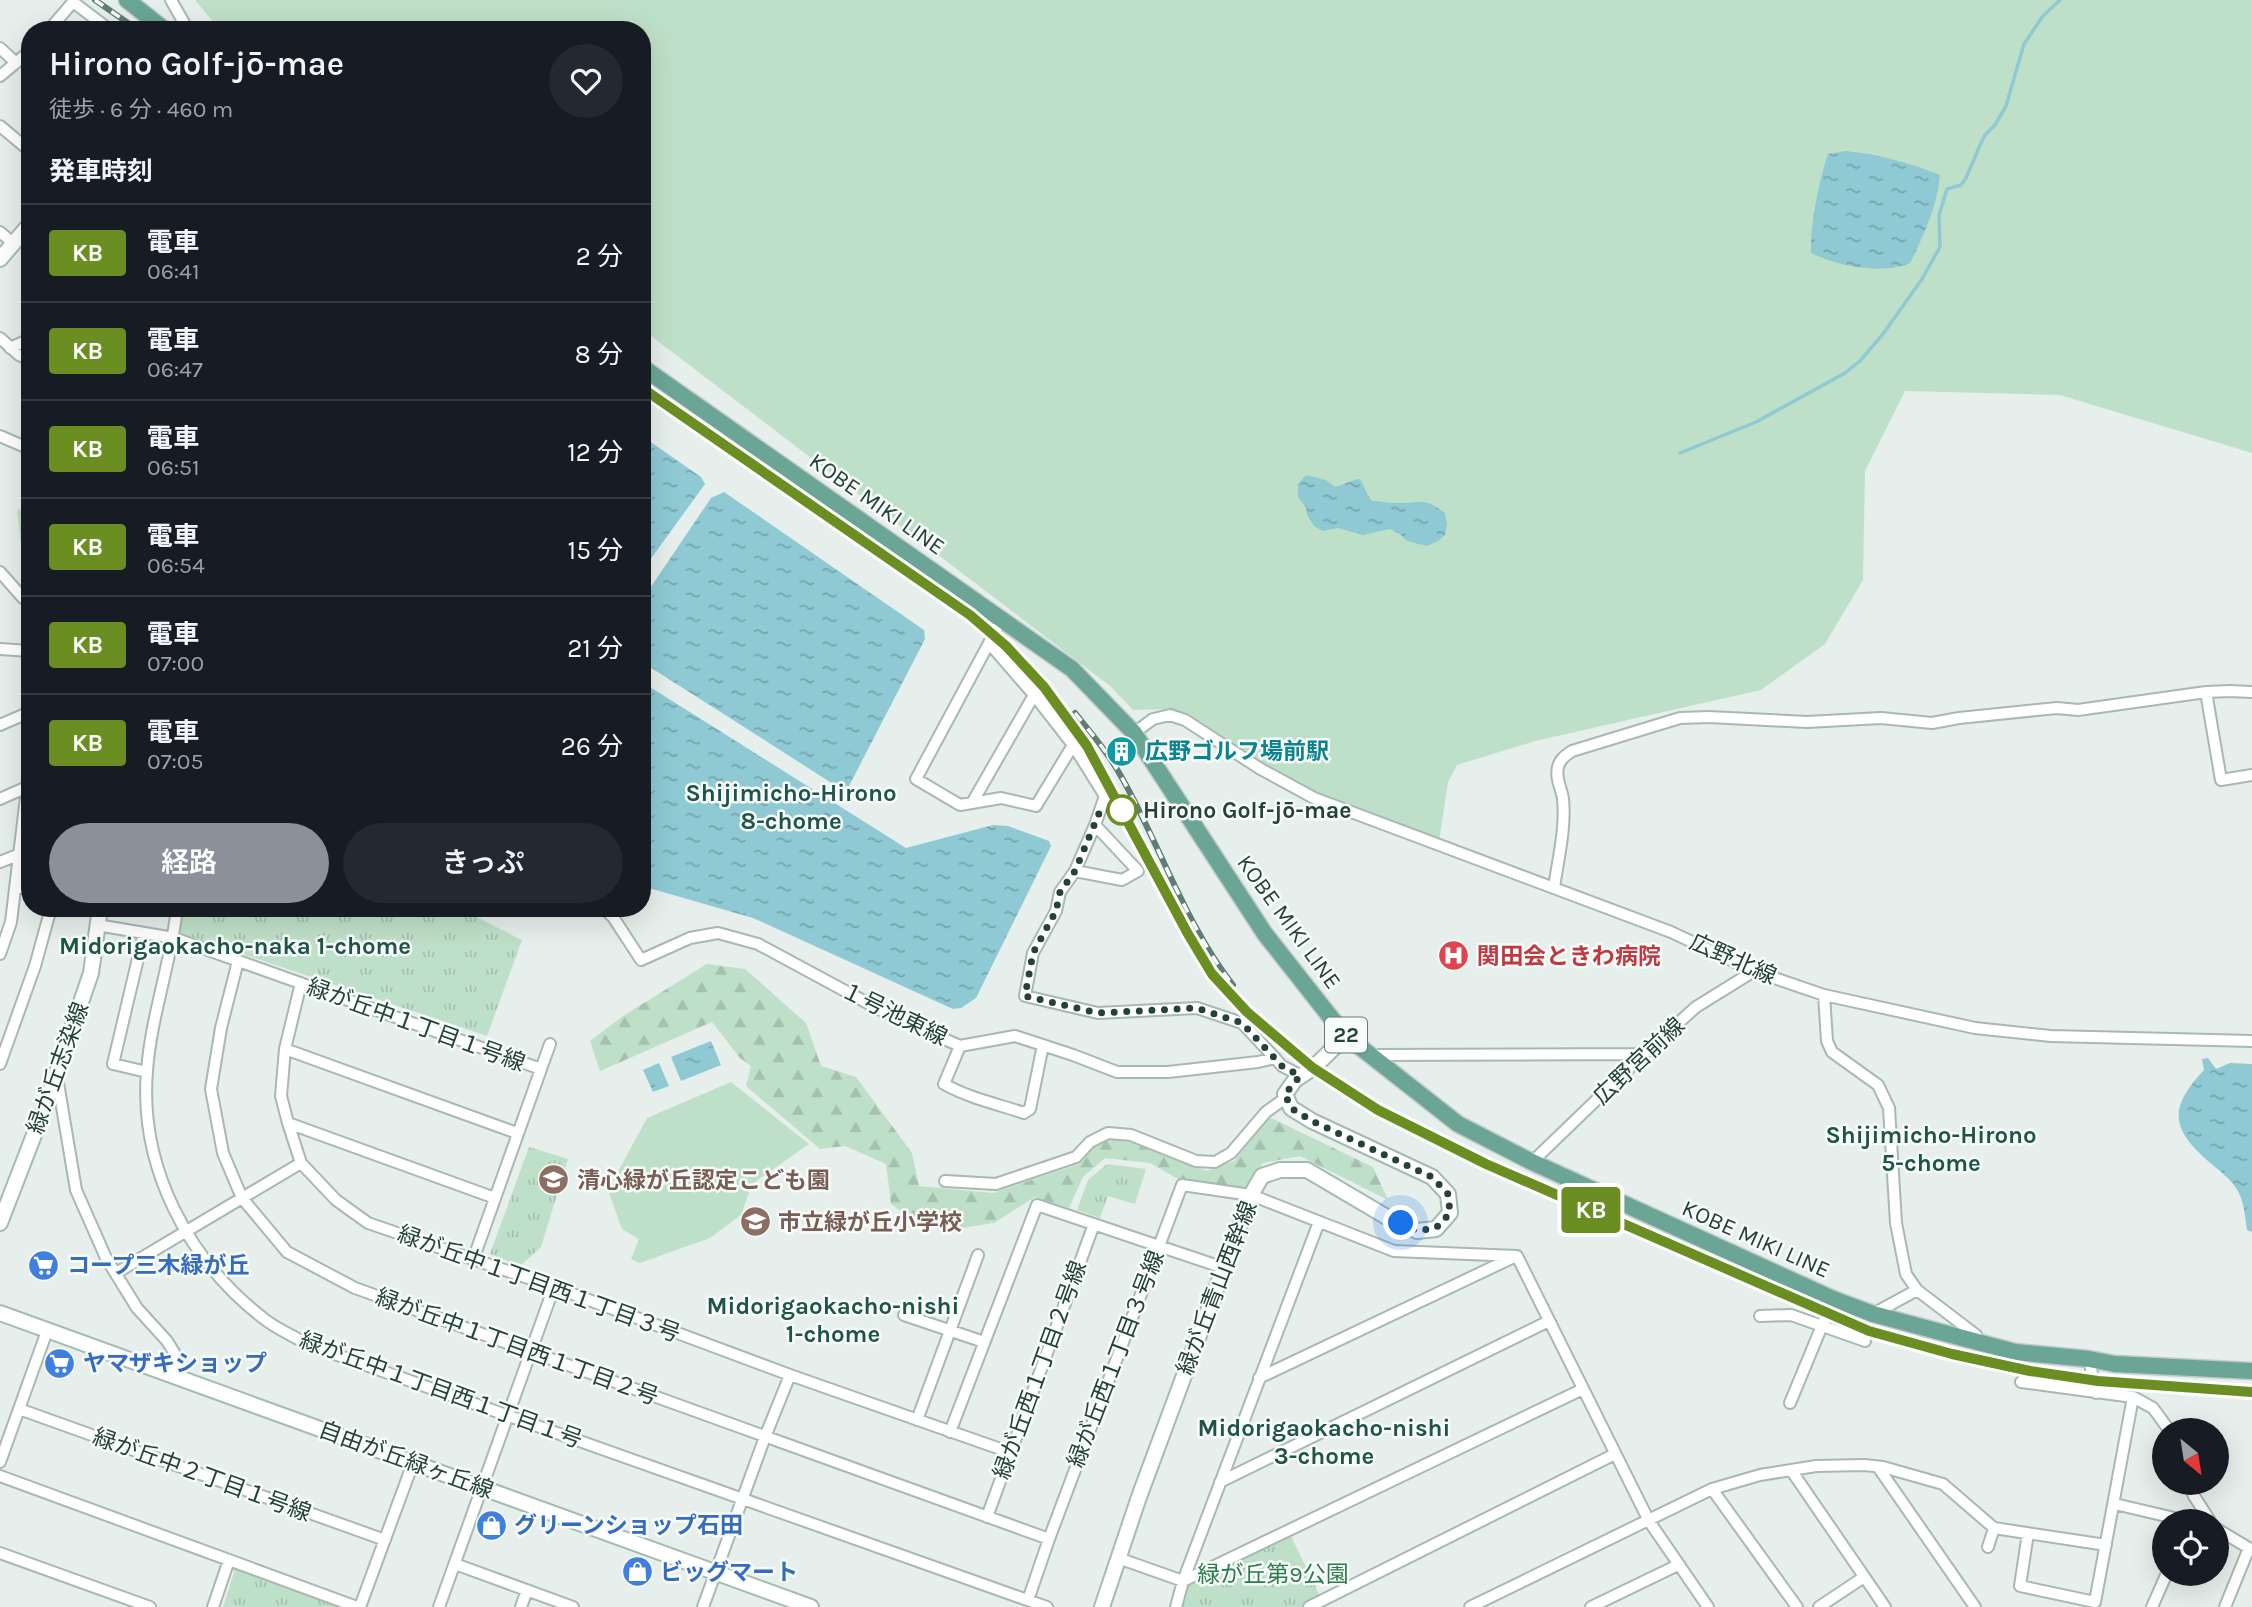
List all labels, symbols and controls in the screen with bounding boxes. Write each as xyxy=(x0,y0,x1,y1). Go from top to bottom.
button: heart xyxy=(549,44,623,118)
text: Hirono Golf-jō-mae xyxy=(49,45,344,83)
text: 徒歩 · 6 分 · 460 m xyxy=(49,96,233,123)
text: 発車時刻 xyxy=(49,156,153,187)
text: 電車 xyxy=(147,227,199,258)
text: KB xyxy=(72,239,103,267)
text: 2 分 xyxy=(576,241,623,272)
text: 06:41 xyxy=(147,258,200,285)
text: 電車 xyxy=(147,325,199,356)
text: KB xyxy=(72,337,103,365)
text: 8 分 xyxy=(575,339,623,370)
text: 06:47 xyxy=(147,356,203,383)
text: 電車 xyxy=(147,423,199,454)
text: KB xyxy=(72,435,103,463)
text: 12 分 xyxy=(567,437,623,468)
street label: KOBE MIKI LINE xyxy=(804,447,950,561)
text: 06:51 xyxy=(147,454,200,481)
text: 電車 xyxy=(147,521,199,552)
text: KB xyxy=(72,533,103,561)
text: 15 分 xyxy=(568,535,623,566)
text: 06:54 xyxy=(147,552,205,579)
text: 電車 xyxy=(147,619,199,650)
text: KB xyxy=(72,631,103,659)
text: 21 分 xyxy=(567,633,623,664)
text: 07:00 xyxy=(147,650,204,677)
text: 電車 xyxy=(147,717,199,748)
text: KB xyxy=(72,729,103,757)
text: 26 分 xyxy=(561,731,623,762)
building icon: 広野ゴルフ場前駅 xyxy=(1105,734,1139,768)
place label: 広野ゴルフ場前駅 xyxy=(1145,738,1329,765)
text: 07:05 xyxy=(147,748,203,775)
district label: Shijimicho-Hirono 8-chome xyxy=(685,779,897,835)
marker: Hirono Golf-jō-mae xyxy=(1107,795,1137,825)
place label: Hirono Golf-jō-mae xyxy=(1143,797,1351,824)
button: 経路 xyxy=(49,823,329,903)
button: きっぷ xyxy=(343,823,623,903)
street label: KOBE MIKI LINE xyxy=(1231,850,1347,994)
street label: 広野北線 xyxy=(1685,928,1781,990)
district label: Midorigaokacho-naka 1-chome xyxy=(59,932,411,960)
hospital icon: 関田会ときわ病院 xyxy=(1437,939,1471,973)
place label: 関田会ときわ病院 xyxy=(1477,943,1661,970)
street label: 緑が丘中１丁目１号線 xyxy=(303,973,529,1077)
street label: １号池東線 xyxy=(836,977,952,1051)
street label: 緑が丘志染線 xyxy=(22,999,94,1137)
street label: 広野宮前線 xyxy=(1588,1012,1690,1110)
road number: 22 xyxy=(1325,1018,1367,1052)
district label: Shijimicho-Hirono 5-chome xyxy=(1825,1121,2037,1177)
school or university icon: 清心緑が丘認定こども園 xyxy=(537,1163,571,1197)
place label: 清心緑が丘認定こども園 xyxy=(577,1167,830,1194)
line badge: KB xyxy=(1560,1187,1622,1233)
street label: KOBE MIKI LINE xyxy=(1678,1194,1834,1284)
text: KB xyxy=(1575,1196,1607,1224)
street label: 緑が丘青山西幹線 xyxy=(1171,1197,1263,1379)
school or university icon: 市立緑が丘小学校 xyxy=(738,1205,772,1239)
your location xyxy=(1383,1205,1418,1240)
place label: 市立緑が丘小学校 xyxy=(778,1209,962,1236)
street label: 緑が丘中１丁目西１丁目３号 xyxy=(394,1220,684,1348)
street label: 緑が丘西１丁目３号線 xyxy=(1062,1247,1170,1471)
supermarket icon: コープ三木緑が丘 xyxy=(27,1248,61,1282)
place label: コープ三木緑が丘 xyxy=(67,1252,250,1279)
street label: 緑が丘西１丁目２号線 xyxy=(988,1257,1092,1483)
street label: 緑が丘中１丁目西１丁目２号 xyxy=(372,1283,662,1411)
district label: Midorigaokacho-nishi 1-chome xyxy=(707,1292,959,1348)
street label: 緑が丘中１丁目西１丁目１号 xyxy=(296,1326,586,1454)
supermarket icon: ヤマザキショップ xyxy=(43,1346,77,1380)
place label: ヤマザキショップ xyxy=(83,1350,267,1377)
district label: Midorigaokacho-nishi 3-chome xyxy=(1198,1414,1450,1470)
street label: 自由が丘緑ヶ丘線 xyxy=(315,1416,497,1504)
north arrow xyxy=(2152,1418,2230,1494)
map controls xyxy=(2152,1418,2229,1586)
street label: 緑が丘中２丁目１号線 xyxy=(89,1423,315,1527)
shop icon: グリーンショップ石田 xyxy=(474,1508,508,1542)
button: locate xyxy=(2152,1509,2229,1586)
place label: グリーンショップ石田 xyxy=(514,1512,743,1539)
shop icon: ビッグマート xyxy=(620,1555,654,1589)
place label: ビッグマート xyxy=(660,1559,798,1586)
park label: 緑が丘第9公園 xyxy=(1197,1561,1349,1588)

